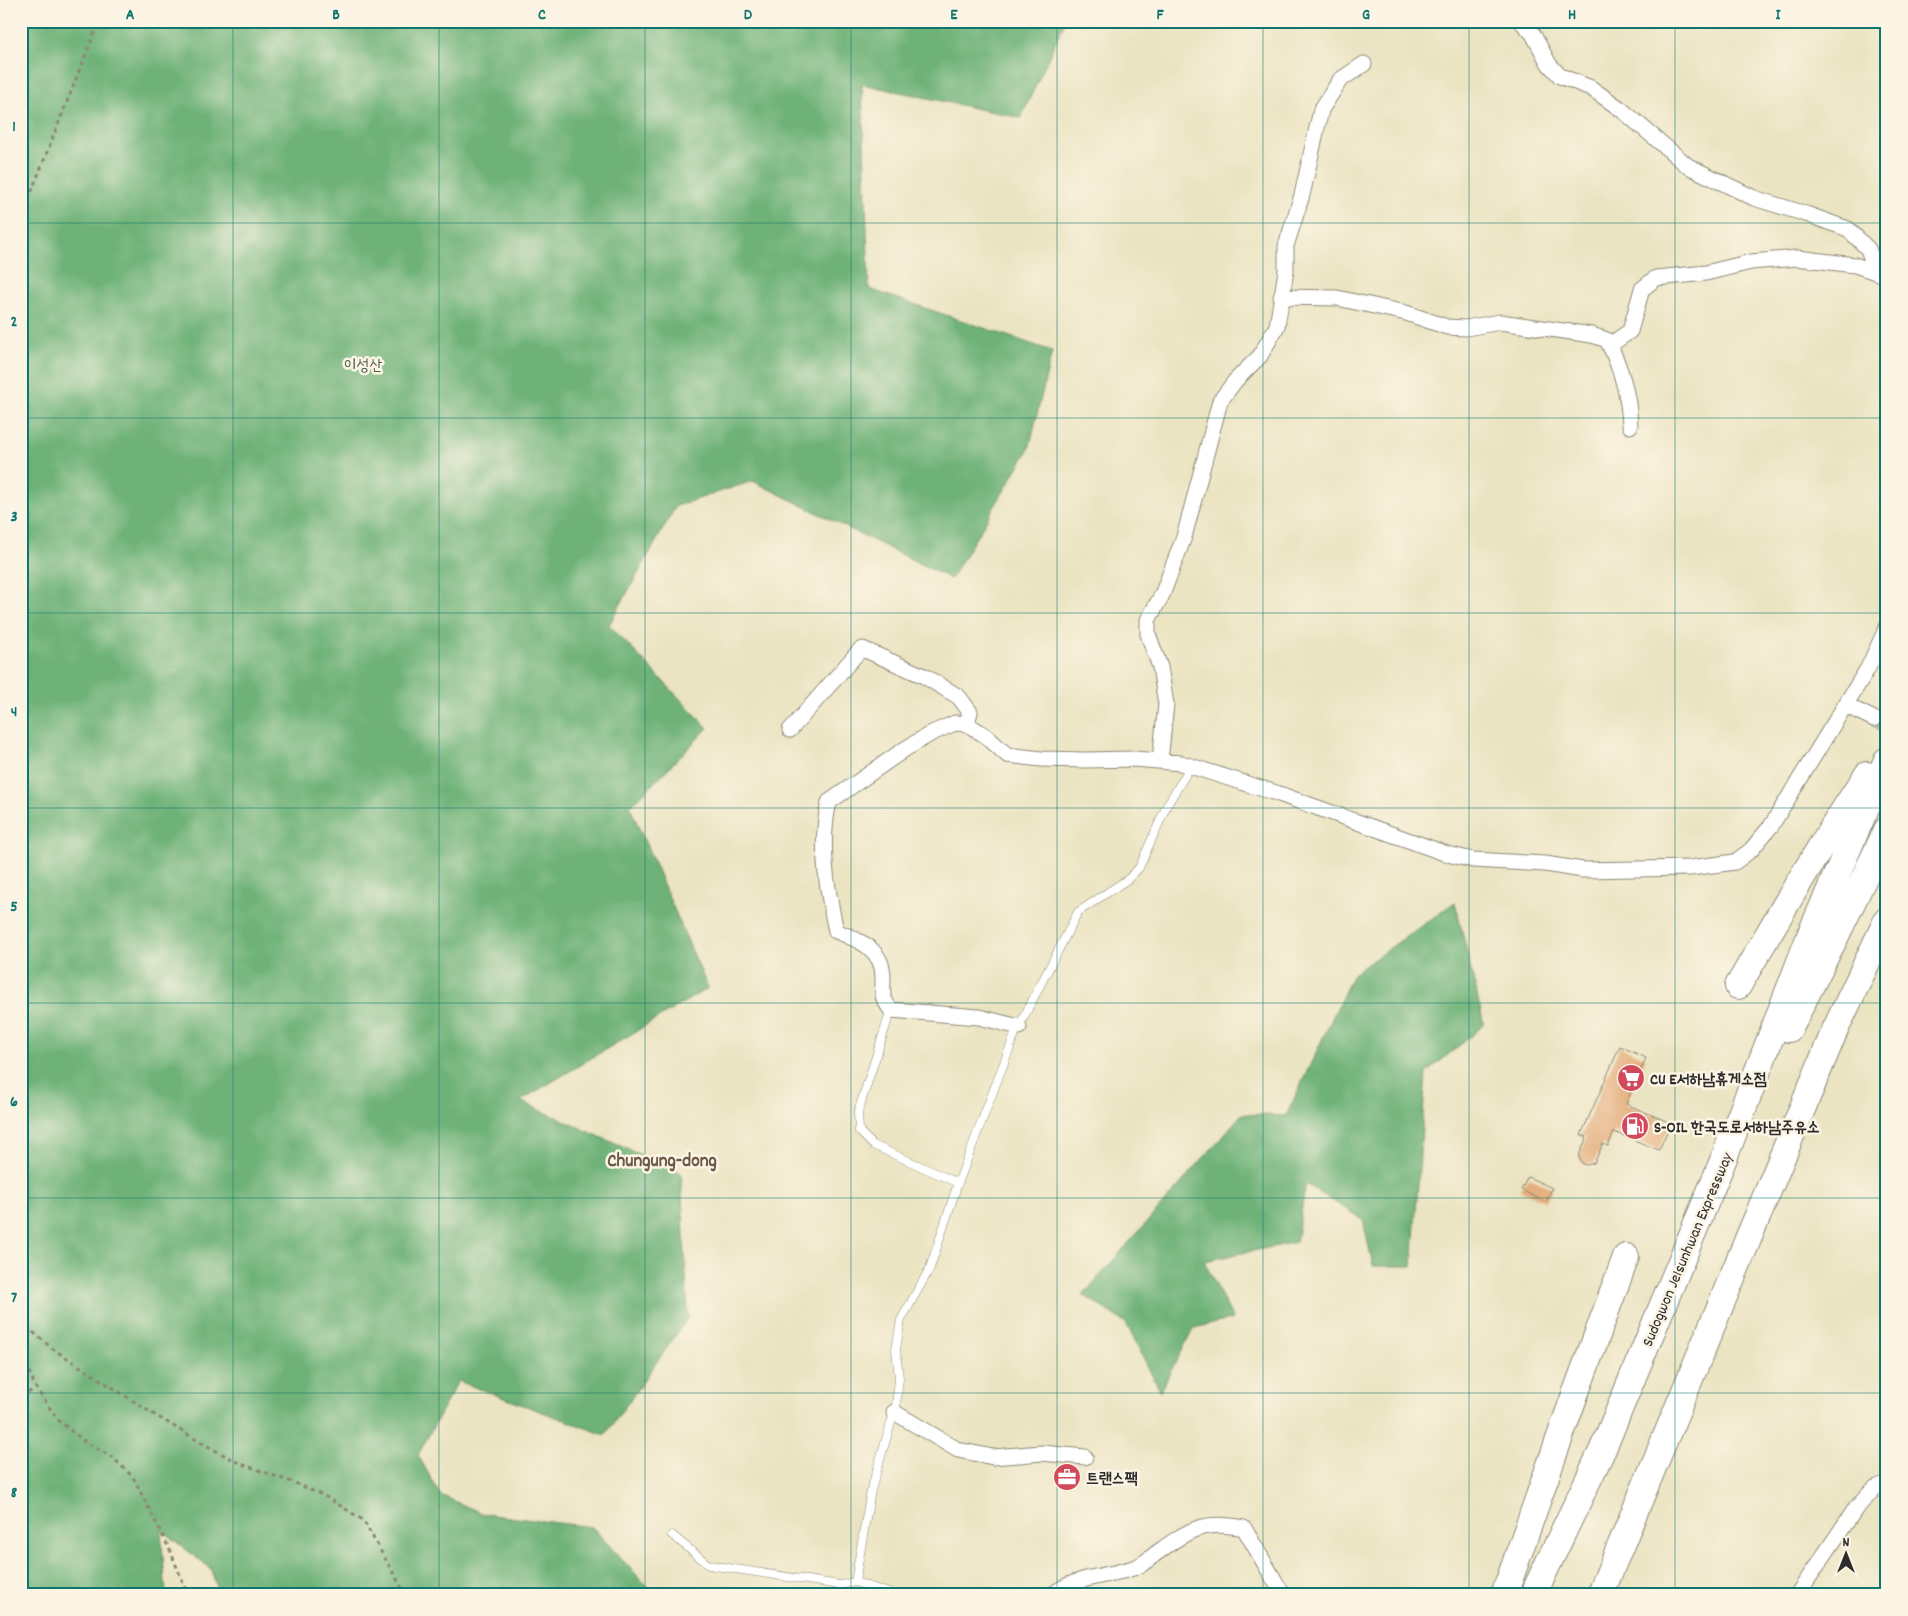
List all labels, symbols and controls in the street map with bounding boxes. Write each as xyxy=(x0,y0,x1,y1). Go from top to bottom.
text: A xyxy=(126,4,135,27)
text: B xyxy=(332,4,340,27)
text: C xyxy=(538,4,546,27)
text: D xyxy=(744,4,753,27)
text: E xyxy=(950,4,958,27)
text: F xyxy=(1156,4,1164,27)
text: G xyxy=(1362,4,1370,27)
text: H xyxy=(1568,4,1576,27)
text: I xyxy=(1776,4,1782,27)
text: 1 xyxy=(12,116,16,139)
text: 2 xyxy=(11,311,18,334)
park label: 이성산 xyxy=(344,355,382,378)
text: 3 xyxy=(10,506,18,529)
text: 4 xyxy=(11,701,17,724)
text: 5 xyxy=(10,896,18,919)
supermarket icon: CU E서하남휴게소점 xyxy=(1616,1063,1646,1093)
place label: CU E서하남휴게소점 xyxy=(1650,1069,1767,1092)
text: 6 xyxy=(10,1091,18,1114)
fuel station icon: S-OIL 한국도로서하남주유소 xyxy=(1620,1111,1650,1141)
place label: S-OIL 한국도로서하남주유소 xyxy=(1654,1117,1820,1140)
district label: Chungung-dong xyxy=(607,1149,717,1176)
street label: Sudogwon Je1sunhwan Expressway xyxy=(1637,1149,1740,1351)
text: 7 xyxy=(11,1287,17,1310)
office icon: 트랜스팩 xyxy=(1052,1462,1082,1492)
place label: 트랜스팩 xyxy=(1086,1468,1138,1491)
text: 8 xyxy=(11,1482,18,1505)
north arrow xyxy=(1820,1528,1870,1578)
text: N xyxy=(1843,1533,1850,1553)

